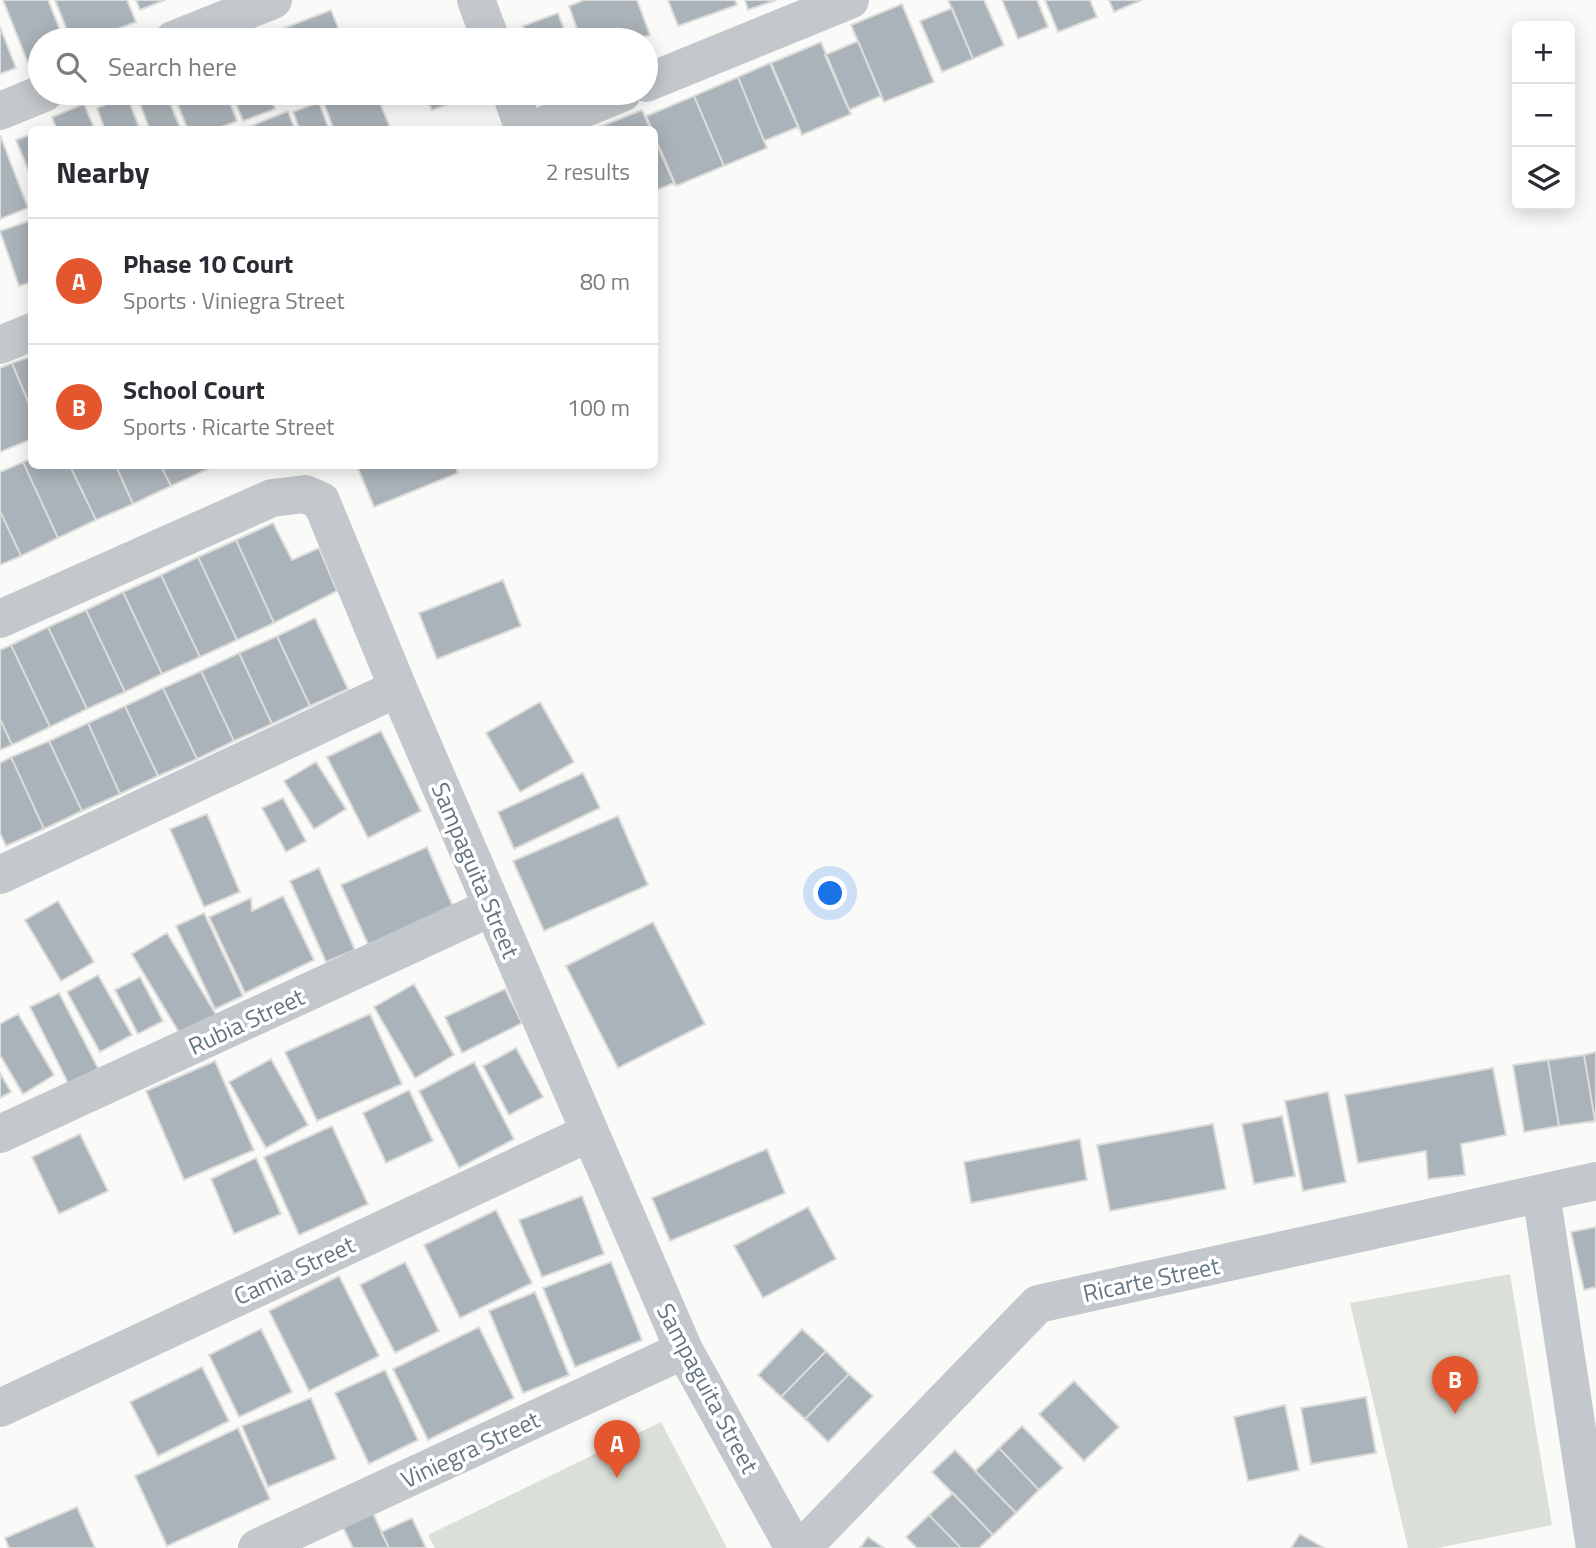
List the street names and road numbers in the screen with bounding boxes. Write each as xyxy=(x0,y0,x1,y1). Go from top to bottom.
street label: Sampaguita Street xyxy=(423,777,529,964)
street label: Rubia Street xyxy=(182,978,311,1064)
street label: Camia Street xyxy=(228,1226,361,1314)
street label: Ricarte Street xyxy=(1080,1247,1223,1311)
street label: Sampaguita Street xyxy=(648,1297,768,1480)
street label: Viniegra Street xyxy=(395,1401,546,1497)

